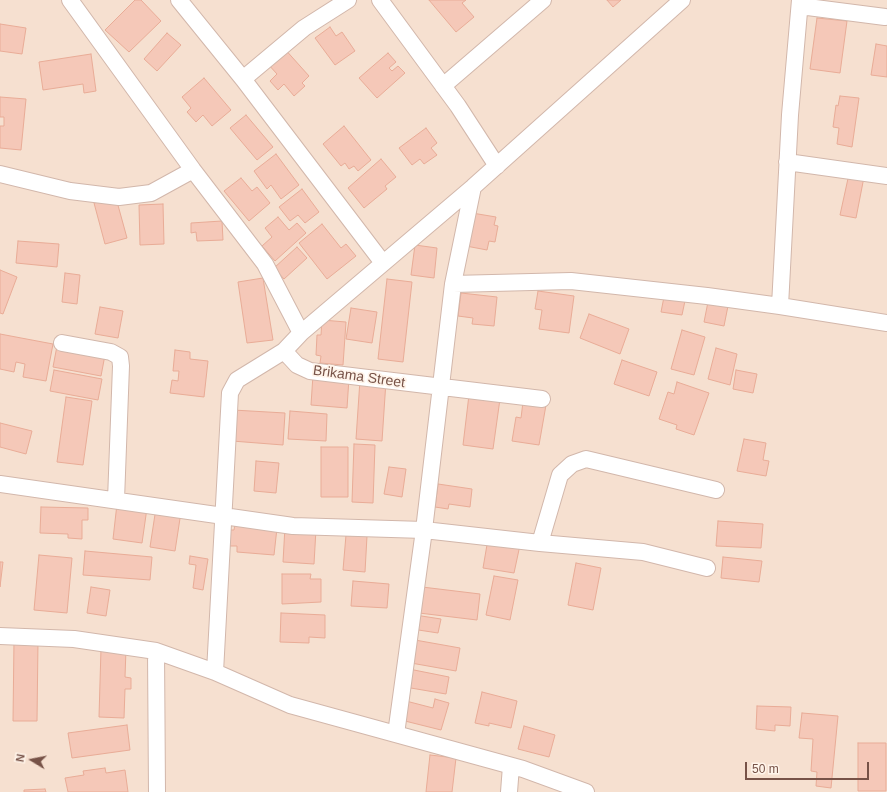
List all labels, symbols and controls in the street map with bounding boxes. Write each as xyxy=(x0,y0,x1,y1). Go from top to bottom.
street label: Brikama Street xyxy=(312,362,406,392)
north arrow xyxy=(12,740,52,780)
text: N xyxy=(14,753,27,763)
scale bar xyxy=(747,754,871,780)
text: 50 m xyxy=(752,762,779,776)

